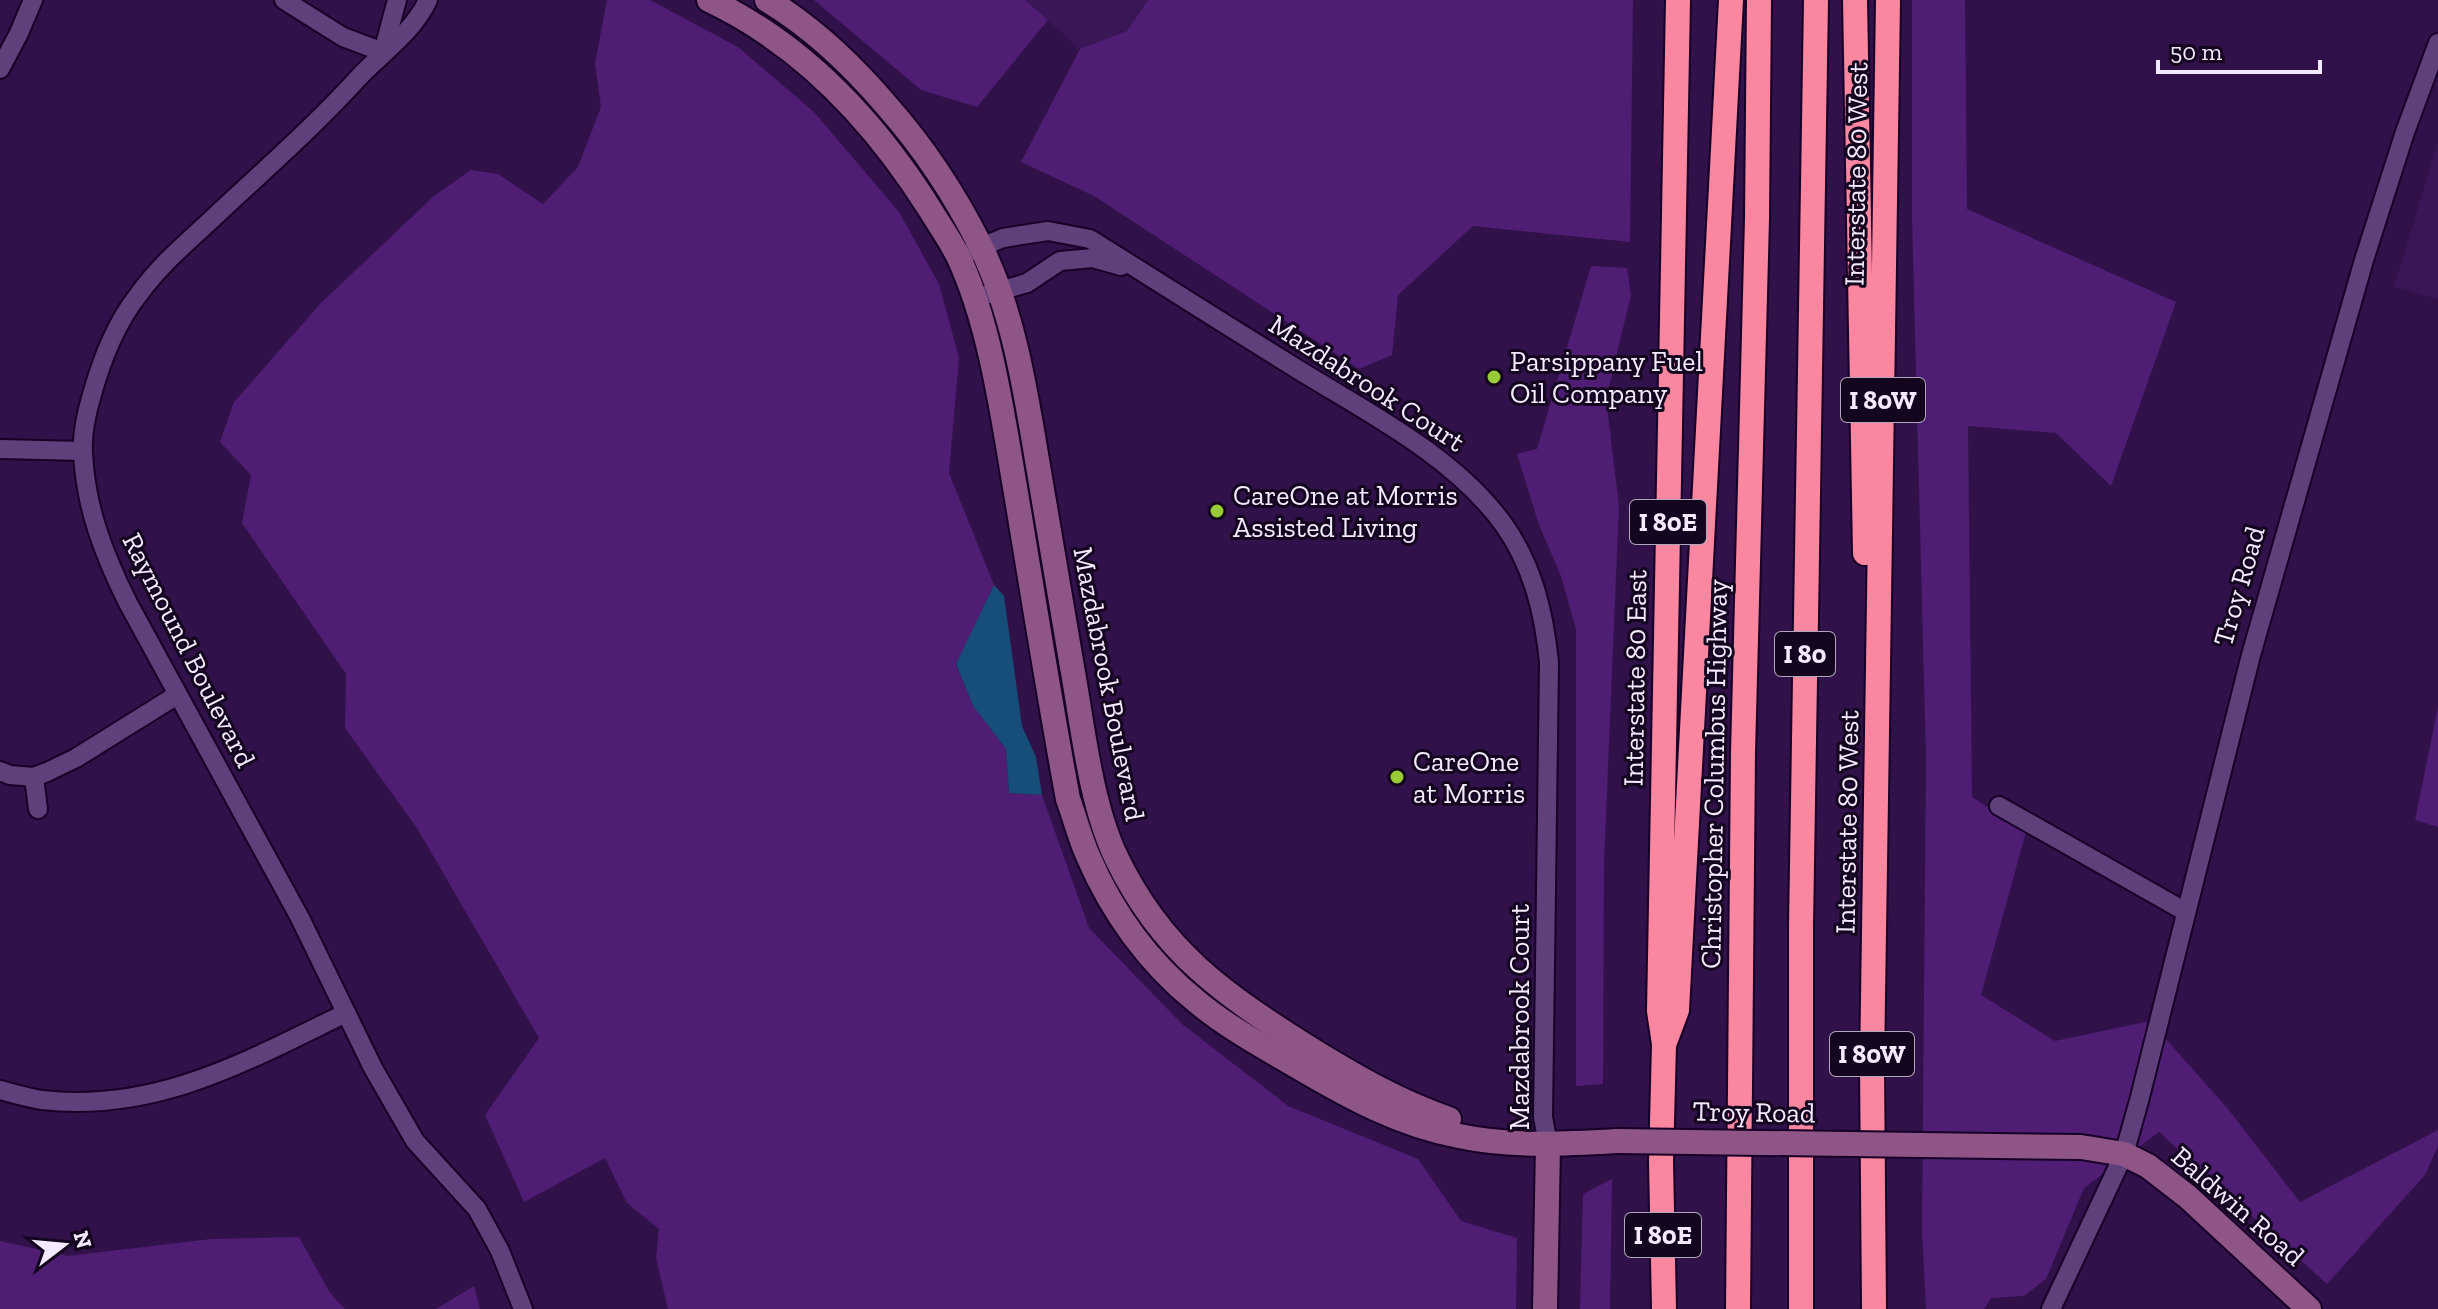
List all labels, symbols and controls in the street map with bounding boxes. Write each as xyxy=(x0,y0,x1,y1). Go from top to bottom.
scale bar xyxy=(2158,24,2320,74)
text: 50 m xyxy=(2170,37,2223,66)
street label: Interstate 80 West xyxy=(1838,61,1874,286)
street label: Mazdabrook Court xyxy=(1263,307,1471,459)
place label: Parsippany Fuel Oil Company xyxy=(1510,345,1703,410)
marker: Parsippany Fuel Oil Company xyxy=(1485,368,1503,386)
road number: I 80W xyxy=(1841,378,1925,422)
place label: CareOne at Morris Assisted Living xyxy=(1233,479,1458,544)
road number: I 80E xyxy=(1630,500,1706,544)
marker: CareOne at Morris Assisted Living xyxy=(1208,502,1226,520)
street label: Troy Road xyxy=(2206,522,2272,650)
street label: Raymound Boulevard xyxy=(116,527,262,773)
street label: Mazdabrook Boulevard xyxy=(1066,544,1152,824)
street label: Interstate 80 East xyxy=(1617,569,1653,787)
street label: Christopher Columbus Highway xyxy=(1694,578,1734,969)
road number: I 80 xyxy=(1775,632,1835,676)
street label: Interstate 80 West xyxy=(1829,709,1865,934)
place label: CareOne at Morris xyxy=(1413,745,1525,810)
marker: CareOne at Morris xyxy=(1388,768,1406,786)
street label: Mazdabrook Court xyxy=(1503,903,1536,1130)
road number: I 80W xyxy=(1830,1032,1914,1076)
street label: Troy Road xyxy=(1692,1094,1816,1130)
street label: Baldwin Road xyxy=(2165,1139,2311,1273)
north arrow xyxy=(24,1205,104,1285)
road number: I 80E xyxy=(1625,1213,1701,1257)
text: N xyxy=(67,1228,98,1252)

